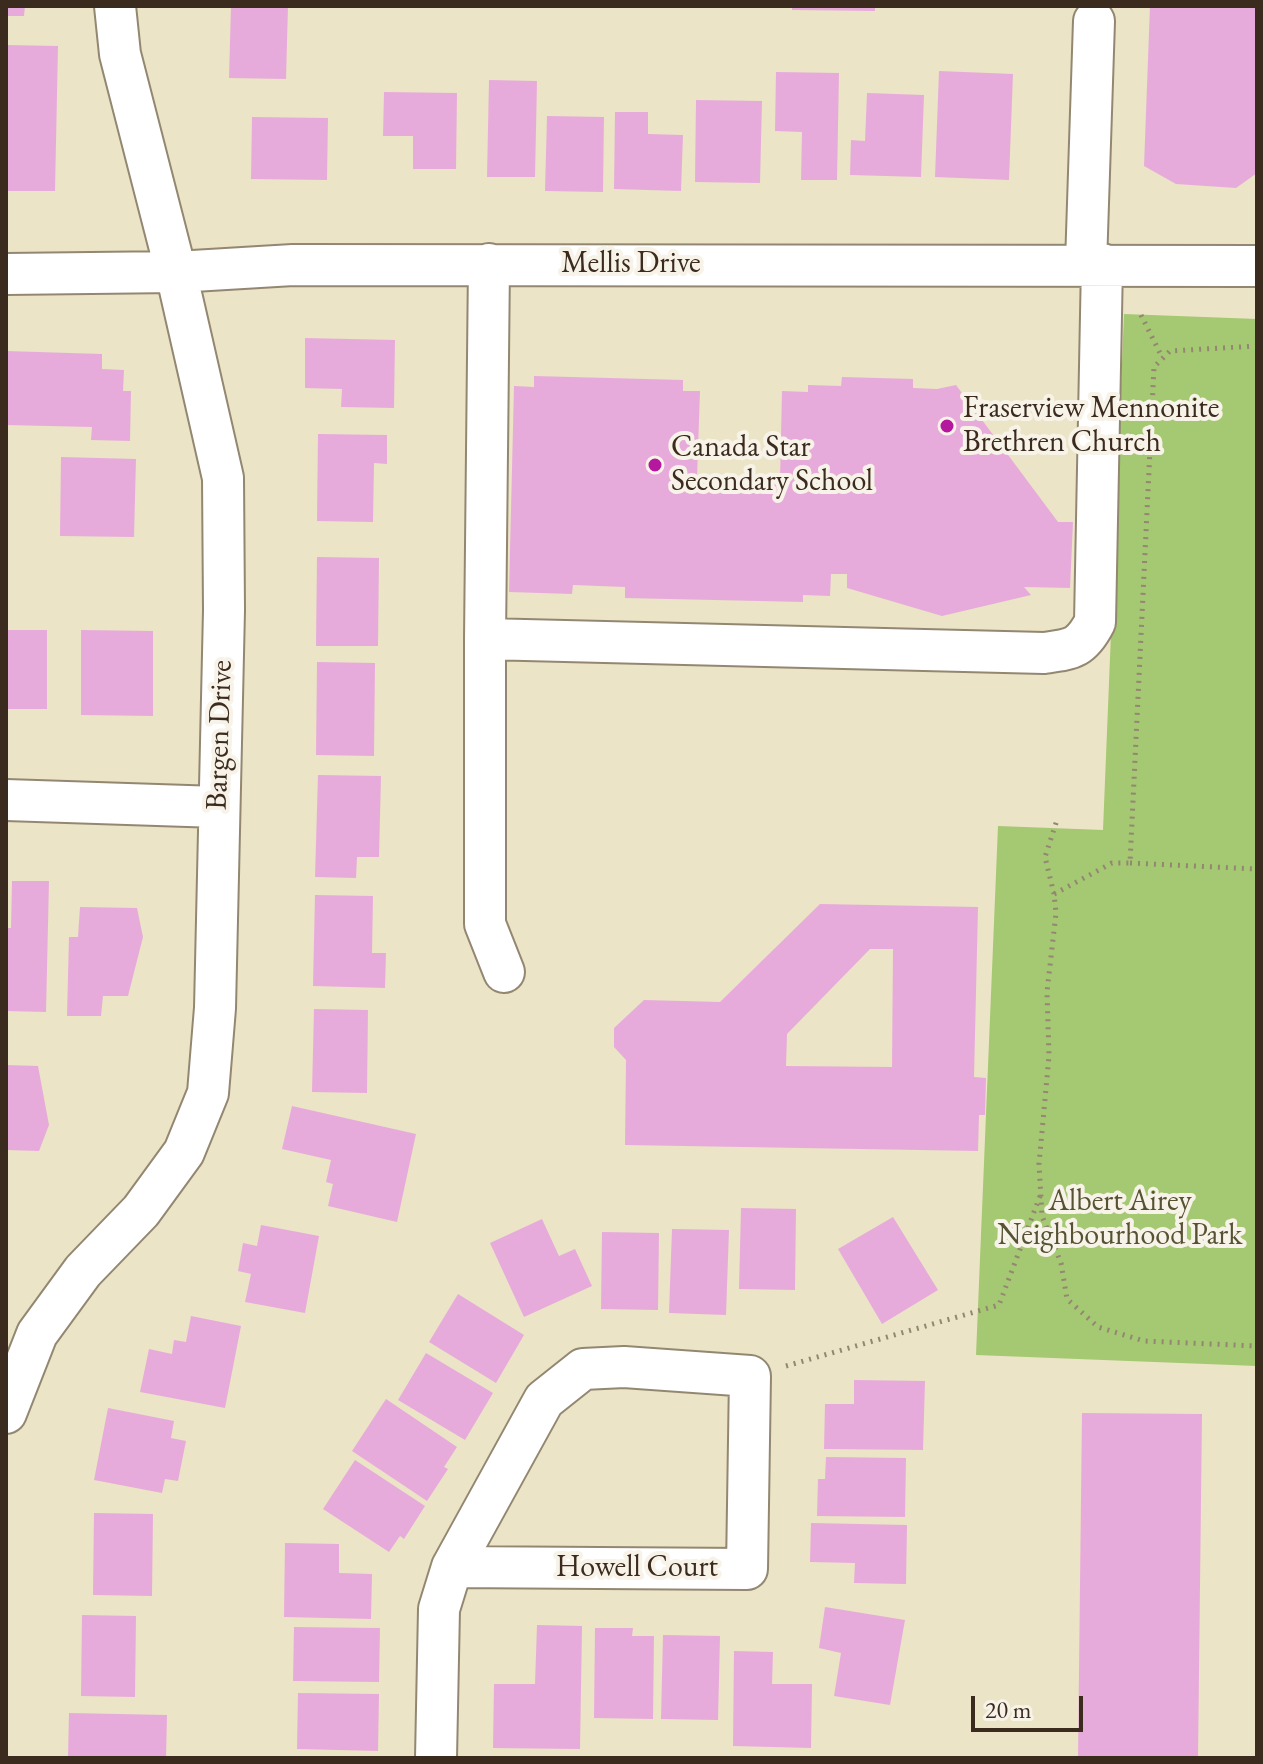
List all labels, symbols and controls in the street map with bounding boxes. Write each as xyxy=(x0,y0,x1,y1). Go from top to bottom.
street label: Mellis Drive xyxy=(561,246,701,282)
place label: Fraserview Mennonite Brethren Church xyxy=(963,391,1219,462)
marker: Fraserview Mennonite Brethren Church xyxy=(938,417,956,435)
place label: Canada Star Secondary School xyxy=(671,430,873,500)
marker: Canada Star Secondary School xyxy=(646,456,664,474)
street label: Bargen Drive xyxy=(199,659,241,811)
park label: Albert Airey Neighbourhood Park xyxy=(998,1184,1242,1254)
street label: Howell Court xyxy=(556,1550,718,1586)
scale bar xyxy=(975,1680,1087,1730)
text: 20 m xyxy=(985,1694,1032,1725)

